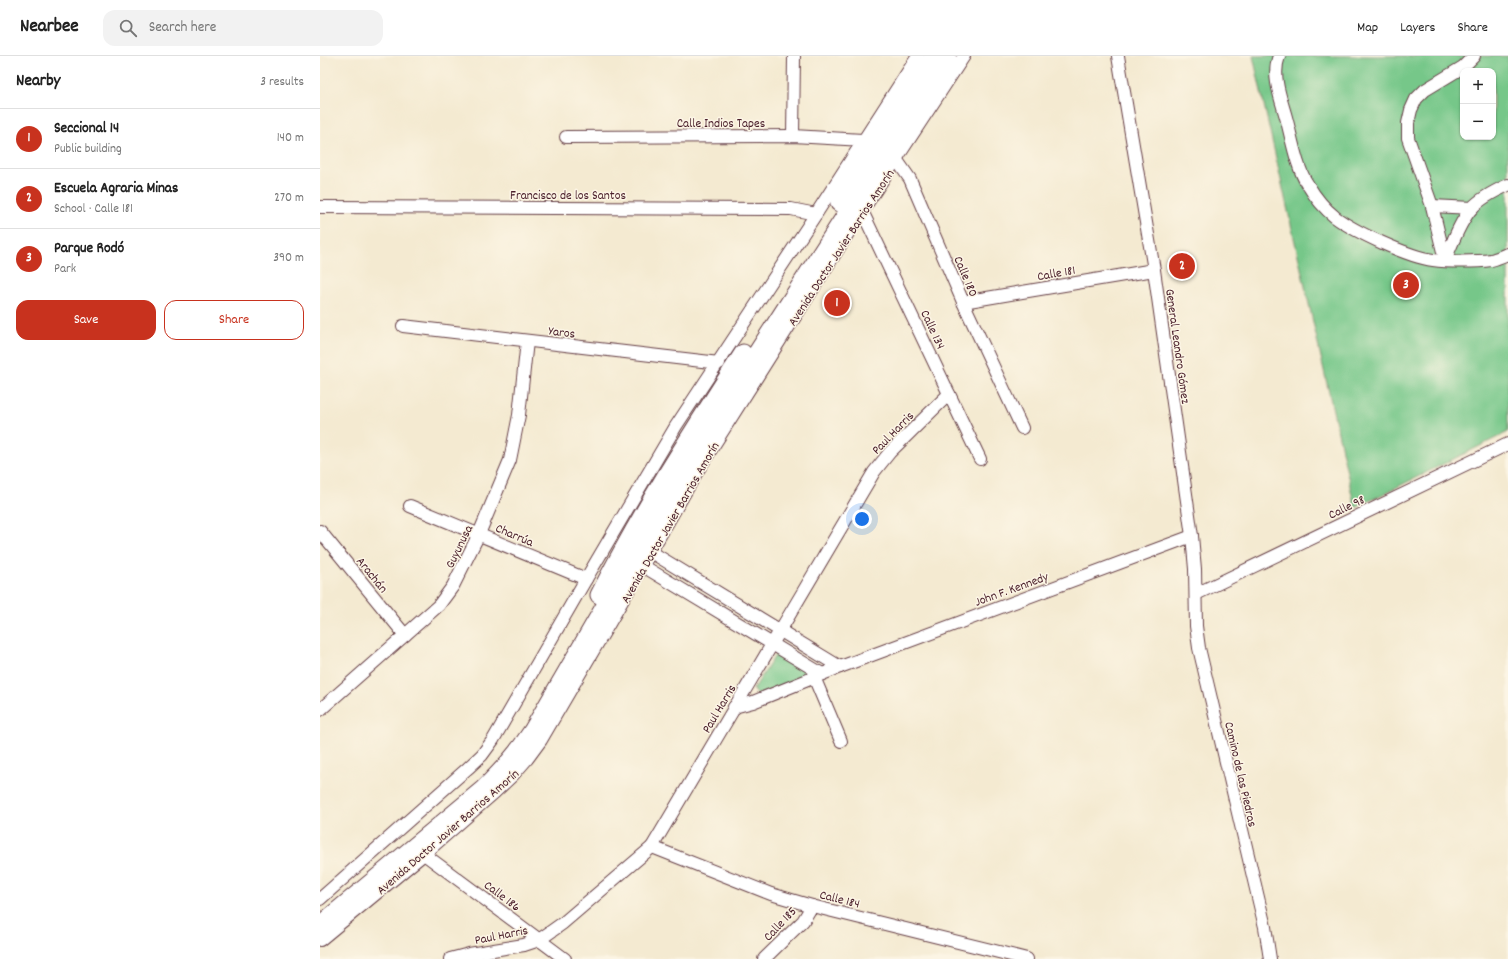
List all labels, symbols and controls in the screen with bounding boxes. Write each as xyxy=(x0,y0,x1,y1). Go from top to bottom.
search box xyxy=(103,10,383,46)
text: Nearbee xyxy=(20,14,79,41)
icon: search xyxy=(117,17,139,39)
text: Search here xyxy=(149,17,216,39)
text: Map xyxy=(1357,18,1378,38)
text: Layers xyxy=(1400,18,1435,38)
text: Share xyxy=(1457,18,1488,38)
map controls xyxy=(1460,68,1496,140)
button: + xyxy=(1460,68,1496,104)
text: Nearby xyxy=(16,70,60,94)
text: 3 results xyxy=(260,73,304,92)
button: − xyxy=(1460,104,1496,140)
street label: Calle Indios Tapes xyxy=(677,115,765,134)
text: Seccional 14 xyxy=(54,118,119,140)
text: 1 xyxy=(28,129,30,148)
text: 140 m xyxy=(277,129,304,148)
text: Public building xyxy=(54,140,122,159)
street label: Avenida Doctor Javier Barrios Amorín xyxy=(784,166,900,331)
text: Escuela Agraria Minas xyxy=(54,178,178,200)
street label: Francisco de los Santos xyxy=(510,187,626,206)
text: 2 xyxy=(26,189,32,208)
text: 270 m xyxy=(274,189,304,208)
text: School · Calle 181 xyxy=(54,200,133,219)
text: Parque Rodó xyxy=(54,238,124,260)
text: 3 xyxy=(26,249,32,268)
text: 390 m xyxy=(273,249,304,268)
pin: 2 xyxy=(1169,251,1195,281)
street label: Calle 180 xyxy=(948,254,982,300)
text: Park xyxy=(54,260,76,279)
street label: Calle 181 xyxy=(1036,262,1077,287)
pin: 3 xyxy=(1393,270,1419,300)
pin: 1 xyxy=(824,288,850,318)
street label: General Leandro Gómez xyxy=(1159,288,1194,405)
button: Save xyxy=(16,300,156,340)
button: Share xyxy=(164,300,304,340)
street label: Calle 134 xyxy=(914,307,949,353)
street label: Yaros xyxy=(547,322,576,345)
street label: Paul Harris xyxy=(868,408,919,460)
street label: Avenida Doctor Javier Barrios Amorín xyxy=(617,439,725,608)
street label: Calle 98 xyxy=(1326,491,1369,525)
your location xyxy=(852,509,872,529)
street label: Charrúa xyxy=(492,520,537,553)
street label: Guyunusa xyxy=(442,521,479,572)
street label: Arachán xyxy=(351,553,392,598)
street label: John F. Kennedy xyxy=(972,568,1052,612)
street label: Paul Harris xyxy=(698,681,742,737)
street label: Camino de las Piedras xyxy=(1218,720,1261,829)
street label: Avenida Doctor Javier Barrios Amorín xyxy=(373,765,524,900)
street label: Calle 186 xyxy=(479,877,524,917)
street label: Calle 184 xyxy=(817,886,862,915)
street label: Calle 185 xyxy=(760,903,802,946)
street label: Paul Harris xyxy=(473,922,530,951)

